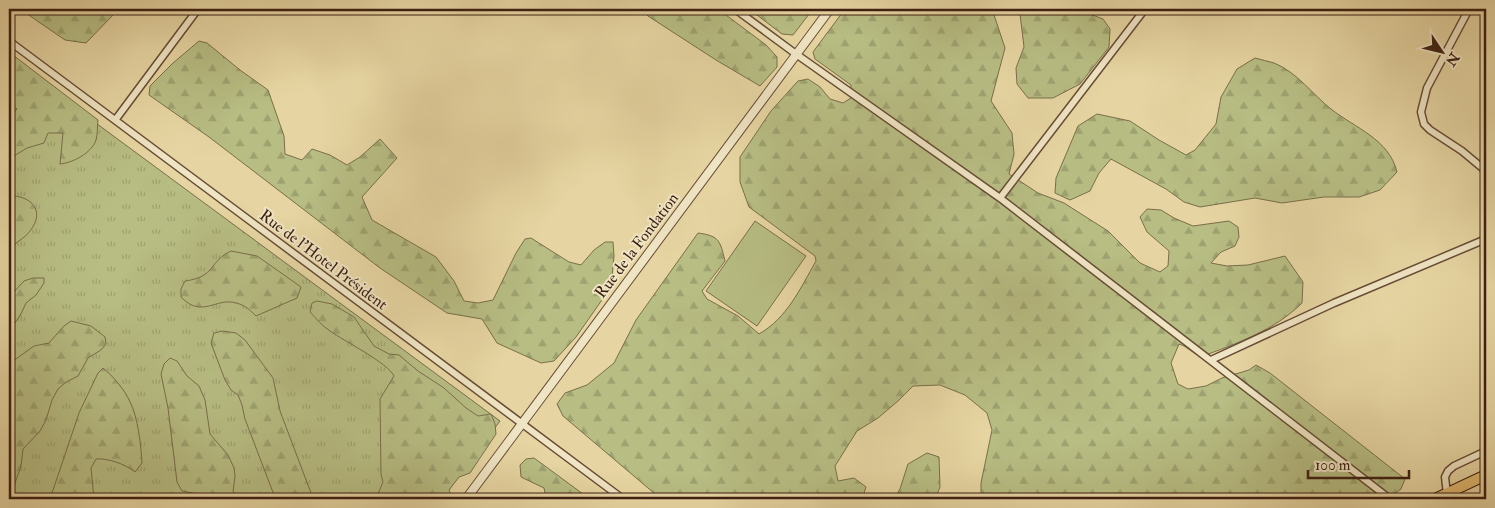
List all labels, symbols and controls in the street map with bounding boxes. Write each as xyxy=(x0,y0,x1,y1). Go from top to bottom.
north arrow xyxy=(1418,28,1468,78)
text: N xyxy=(1441,48,1463,70)
street label: Rue de la Fondation xyxy=(591,189,683,302)
street label: Rue de l'Hotel Président xyxy=(255,205,391,314)
scale bar xyxy=(1308,448,1409,480)
text: 100 m xyxy=(1315,456,1351,475)

